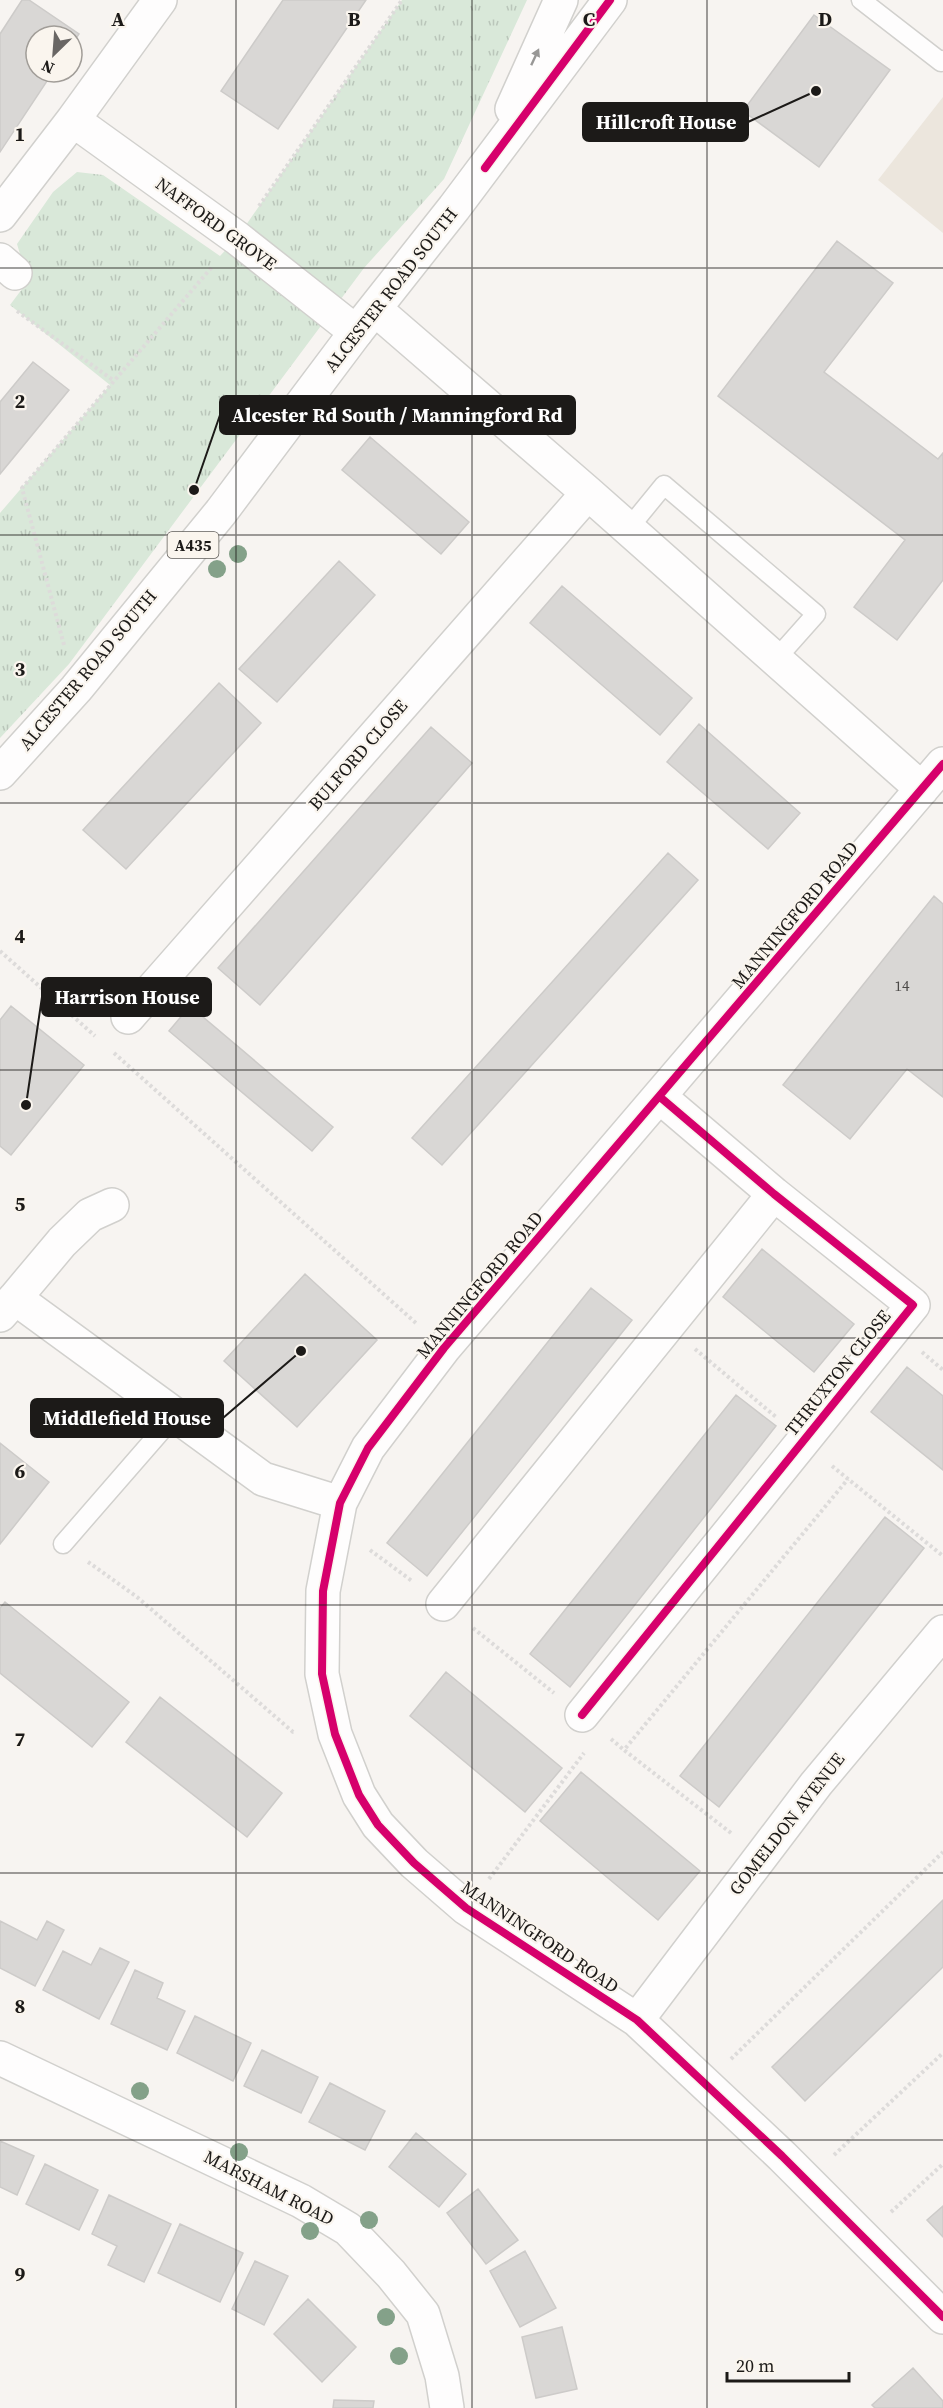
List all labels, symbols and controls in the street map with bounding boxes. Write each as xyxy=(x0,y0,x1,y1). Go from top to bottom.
text: A xyxy=(111,5,125,33)
text: B xyxy=(347,5,361,33)
text: C xyxy=(583,5,595,33)
text: D xyxy=(818,5,832,33)
north arrow xyxy=(24,24,84,84)
one-way arrow xyxy=(531,49,540,66)
text: N xyxy=(37,55,58,80)
callout: Hillcroft House xyxy=(583,103,748,141)
text: Hillcroft House xyxy=(596,108,736,136)
text: 1 xyxy=(15,120,25,148)
street label: NAFFORD GROVE xyxy=(151,171,282,276)
street label: ALCESTER ROAD SOUTH xyxy=(318,202,463,377)
text: 2 xyxy=(15,387,26,415)
callout: Alcester Rd South / Manningford Rd xyxy=(220,396,575,434)
text: Alcester Rd South / Manningford Rd xyxy=(231,401,563,429)
road number: A435 xyxy=(168,532,218,558)
street label: ALCESTER ROAD SOUTH xyxy=(13,584,162,755)
text: 3 xyxy=(15,655,26,683)
street label: BULFORD CLOSE xyxy=(302,694,413,816)
street label: MANNINGFORD ROAD xyxy=(726,836,864,994)
text: 4 xyxy=(15,922,26,950)
house number: 14 xyxy=(894,975,910,996)
callout: Harrison House xyxy=(42,978,211,1016)
text: Harrison House xyxy=(54,983,200,1011)
text: 5 xyxy=(15,1190,26,1218)
street label: MANNINGFORD ROAD xyxy=(411,1206,549,1364)
street label: THRUXTON CLOSE xyxy=(779,1304,896,1441)
callout: Middlefield House xyxy=(31,1399,223,1437)
text: Middlefield House xyxy=(43,1404,211,1432)
text: 6 xyxy=(15,1457,26,1485)
text: 7 xyxy=(15,1725,26,1753)
street label: GOMELDON AVENUE xyxy=(723,1747,850,1900)
street label: MANNINGFORD ROAD xyxy=(457,1874,624,1999)
text: 8 xyxy=(15,1992,25,2020)
street label: MARSHAM ROAD xyxy=(200,2144,339,2231)
text: 9 xyxy=(15,2260,26,2288)
scale bar xyxy=(727,2345,848,2383)
text: 20 m xyxy=(736,2353,774,2378)

